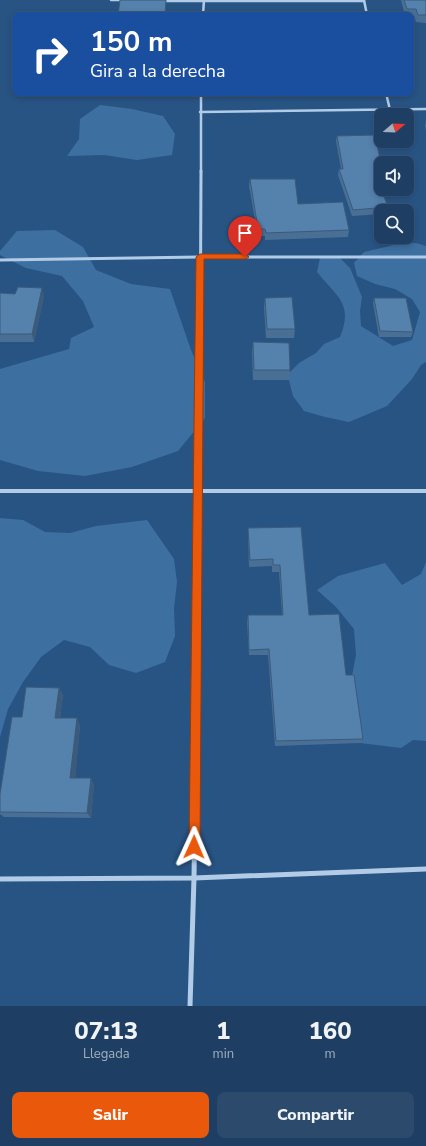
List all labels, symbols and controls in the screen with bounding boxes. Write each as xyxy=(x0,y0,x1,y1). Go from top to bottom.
text: 150 m xyxy=(90,23,173,61)
icon: right xyxy=(24,28,76,80)
text: Gira a la derecha xyxy=(90,59,226,83)
north arrow xyxy=(374,108,414,148)
map controls xyxy=(374,108,414,244)
button: sound xyxy=(374,156,414,196)
button: search xyxy=(374,204,414,244)
pin xyxy=(228,216,262,257)
icon: arrive xyxy=(234,222,256,244)
position arrow xyxy=(173,826,215,868)
text: 07:13 xyxy=(74,1015,138,1047)
text: 1 xyxy=(216,1015,231,1047)
text: 160 xyxy=(308,1015,352,1047)
text: Llegada xyxy=(83,1045,130,1063)
text: min xyxy=(213,1045,234,1063)
text: m xyxy=(324,1045,336,1063)
button: Salir xyxy=(12,1092,209,1138)
button: Compartir xyxy=(217,1092,414,1138)

